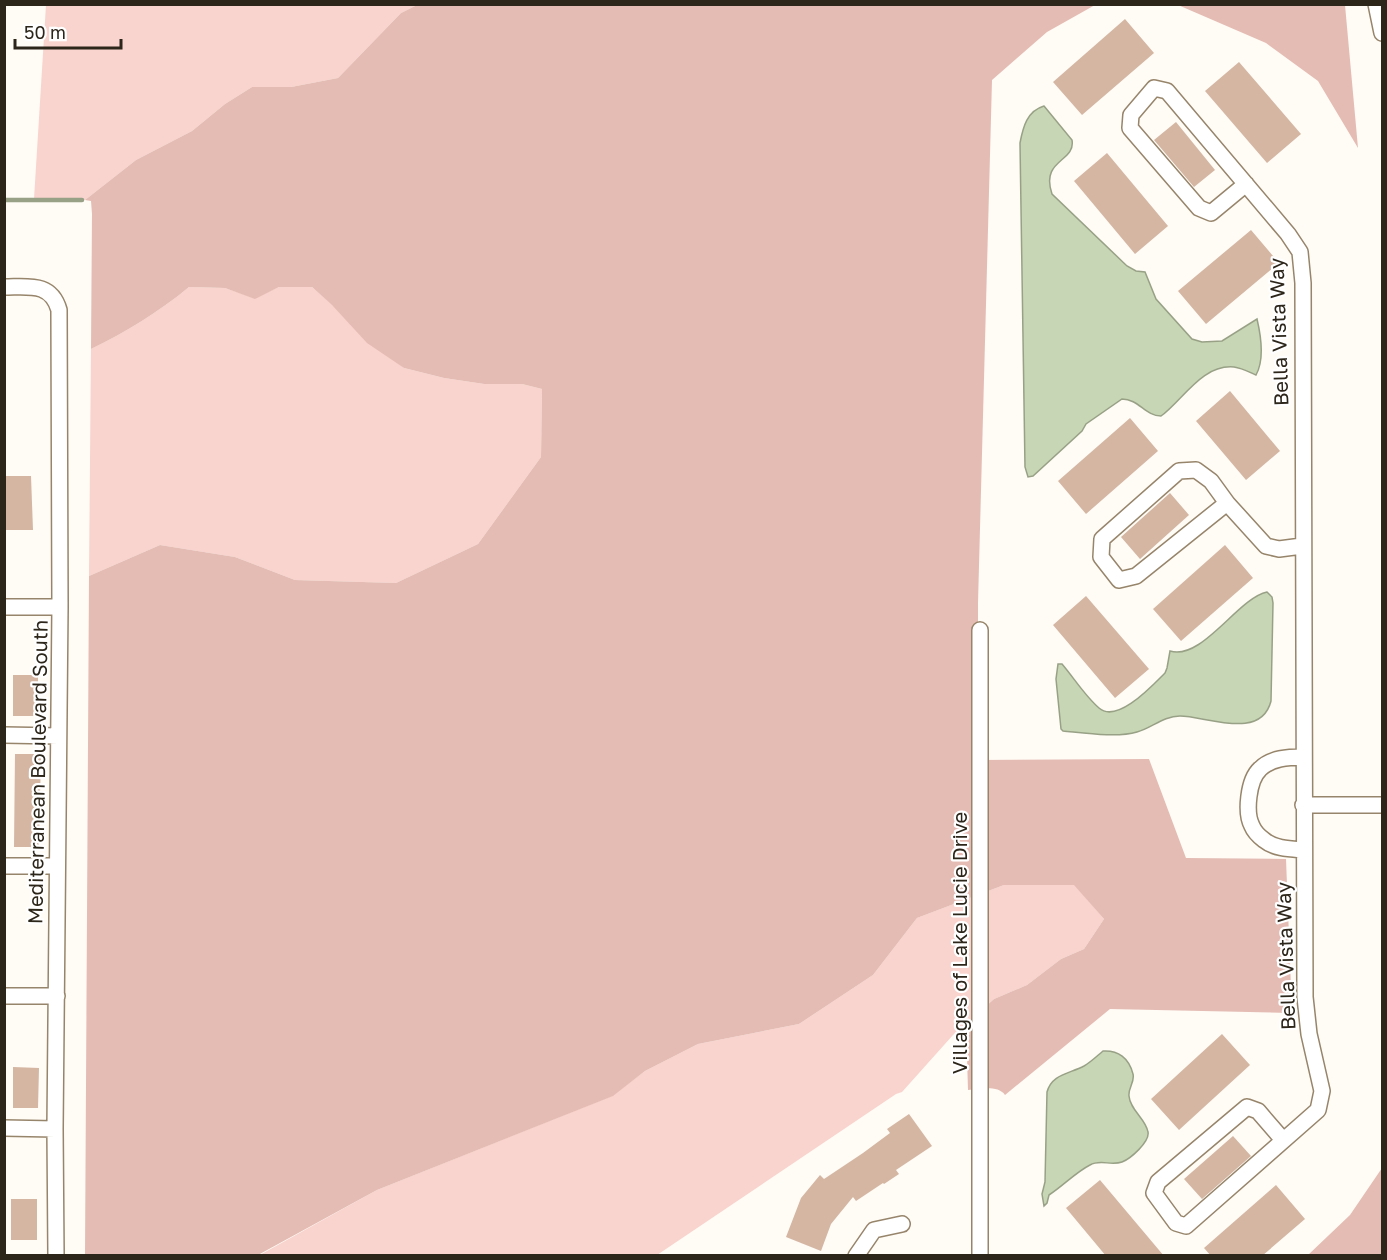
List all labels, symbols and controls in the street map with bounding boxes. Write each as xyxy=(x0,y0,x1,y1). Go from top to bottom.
scale bar xyxy=(15,12,122,50)
text: 50 m xyxy=(24,21,66,43)
street label: Bella Vista Way xyxy=(1263,258,1293,407)
street label: Mediterranean Boulevard South xyxy=(22,620,52,924)
street label: Villages of Lake Lucie Drive xyxy=(947,812,971,1074)
street label: Bella Vista Way xyxy=(1270,882,1300,1031)

